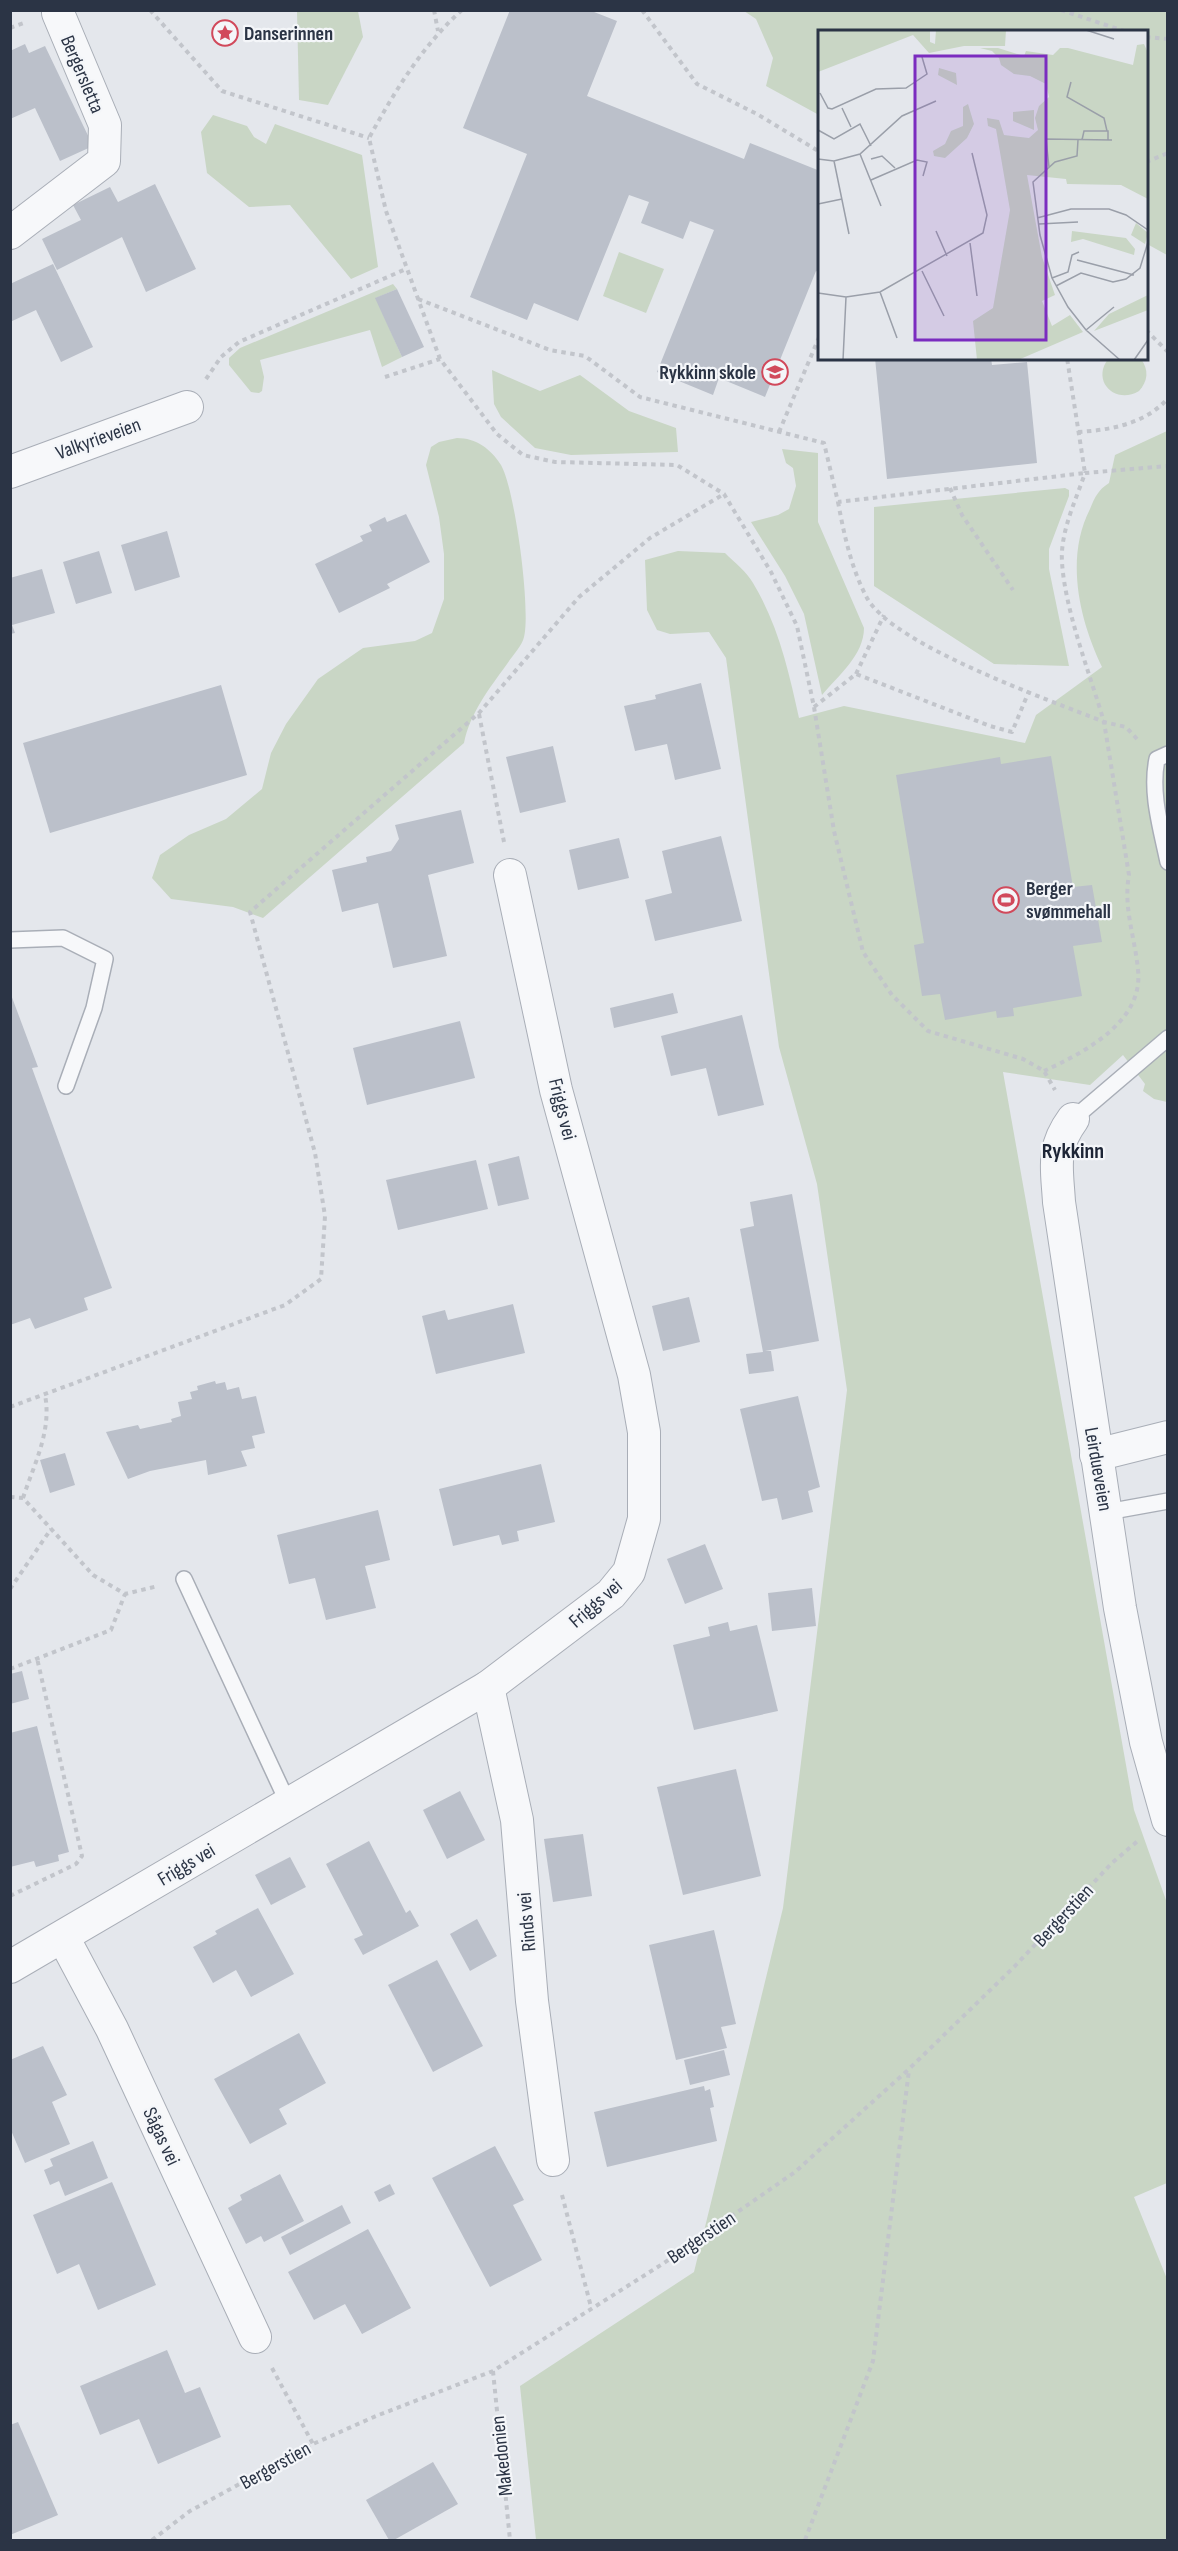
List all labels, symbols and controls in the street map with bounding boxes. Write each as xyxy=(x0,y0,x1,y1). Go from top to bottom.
place icon: Danserinnen xyxy=(210,18,240,48)
place label: Danserinnen xyxy=(244,22,333,46)
inset map xyxy=(818,30,1148,360)
street label: Bergersletta xyxy=(55,32,109,117)
school or university icon: Rykkinn skole xyxy=(760,357,790,387)
place label: Rykkinn skole xyxy=(659,361,756,385)
street label: Valkyrieveien xyxy=(53,413,144,465)
place label: Berger svømmehall xyxy=(1026,877,1111,924)
sports icon: Berger svømmehall xyxy=(991,885,1021,915)
street label: Friggs vei xyxy=(543,1076,581,1143)
district label: Rykkinn xyxy=(1042,1138,1104,1165)
street label: Leirdueveien xyxy=(1079,1425,1117,1513)
street label: Friggs vei xyxy=(564,1574,627,1633)
street label: Friggs vei xyxy=(153,1838,220,1891)
street label: Bergerstien xyxy=(1029,1879,1099,1952)
street label: Rinds vei xyxy=(512,1891,542,1953)
street label: Sågas vei xyxy=(137,2104,185,2169)
street label: Bergerstien xyxy=(663,2206,740,2269)
street label: Makedonien xyxy=(486,2415,518,2497)
street label: Bergerstien xyxy=(236,2437,315,2495)

